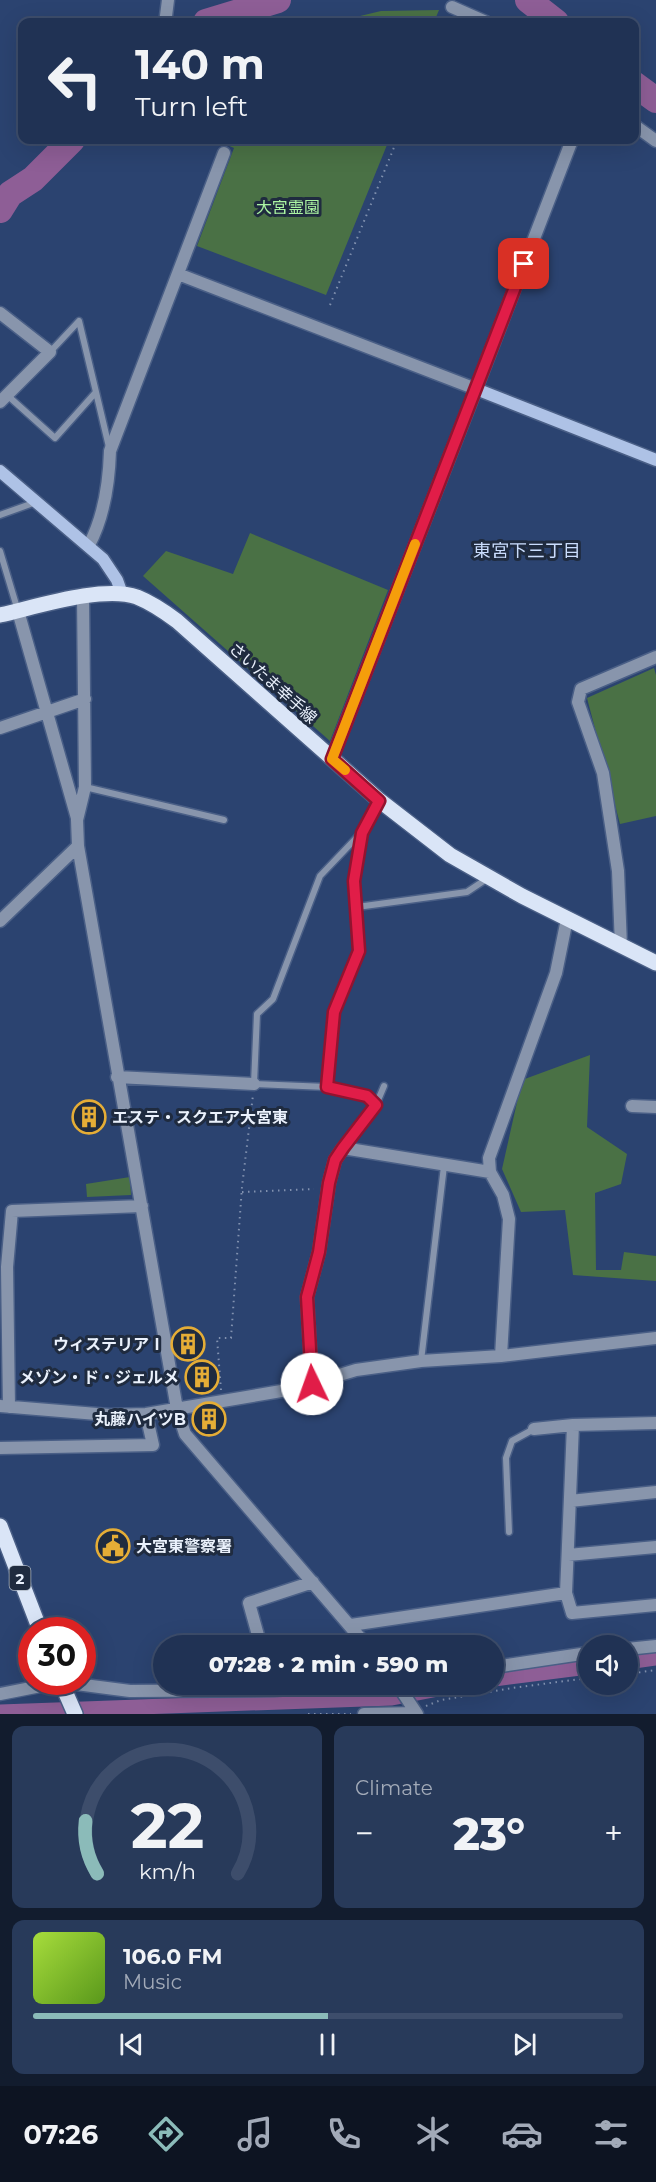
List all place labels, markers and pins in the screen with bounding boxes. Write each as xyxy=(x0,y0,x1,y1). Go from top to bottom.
pin xyxy=(498,238,549,289)
building icon: エステ・スクエア大宮東 xyxy=(71,1099,107,1135)
place label: エステ・スクエア大宮東 xyxy=(112,1108,288,1127)
building icon: ウィステリアⅠ xyxy=(170,1326,206,1362)
place label: ウィステリアⅠ xyxy=(53,1335,165,1354)
building icon: メゾン・ド・ジェルメ xyxy=(184,1359,220,1395)
place label: メゾン・ド・ジェルメ xyxy=(19,1368,179,1387)
building icon: 丸藤ハイツB xyxy=(191,1401,227,1437)
place label: 丸藤ハイツB xyxy=(94,1410,186,1429)
public building icon: 大宮東警察署 xyxy=(95,1528,131,1564)
place label: 大宮東警察署 xyxy=(136,1537,232,1556)

